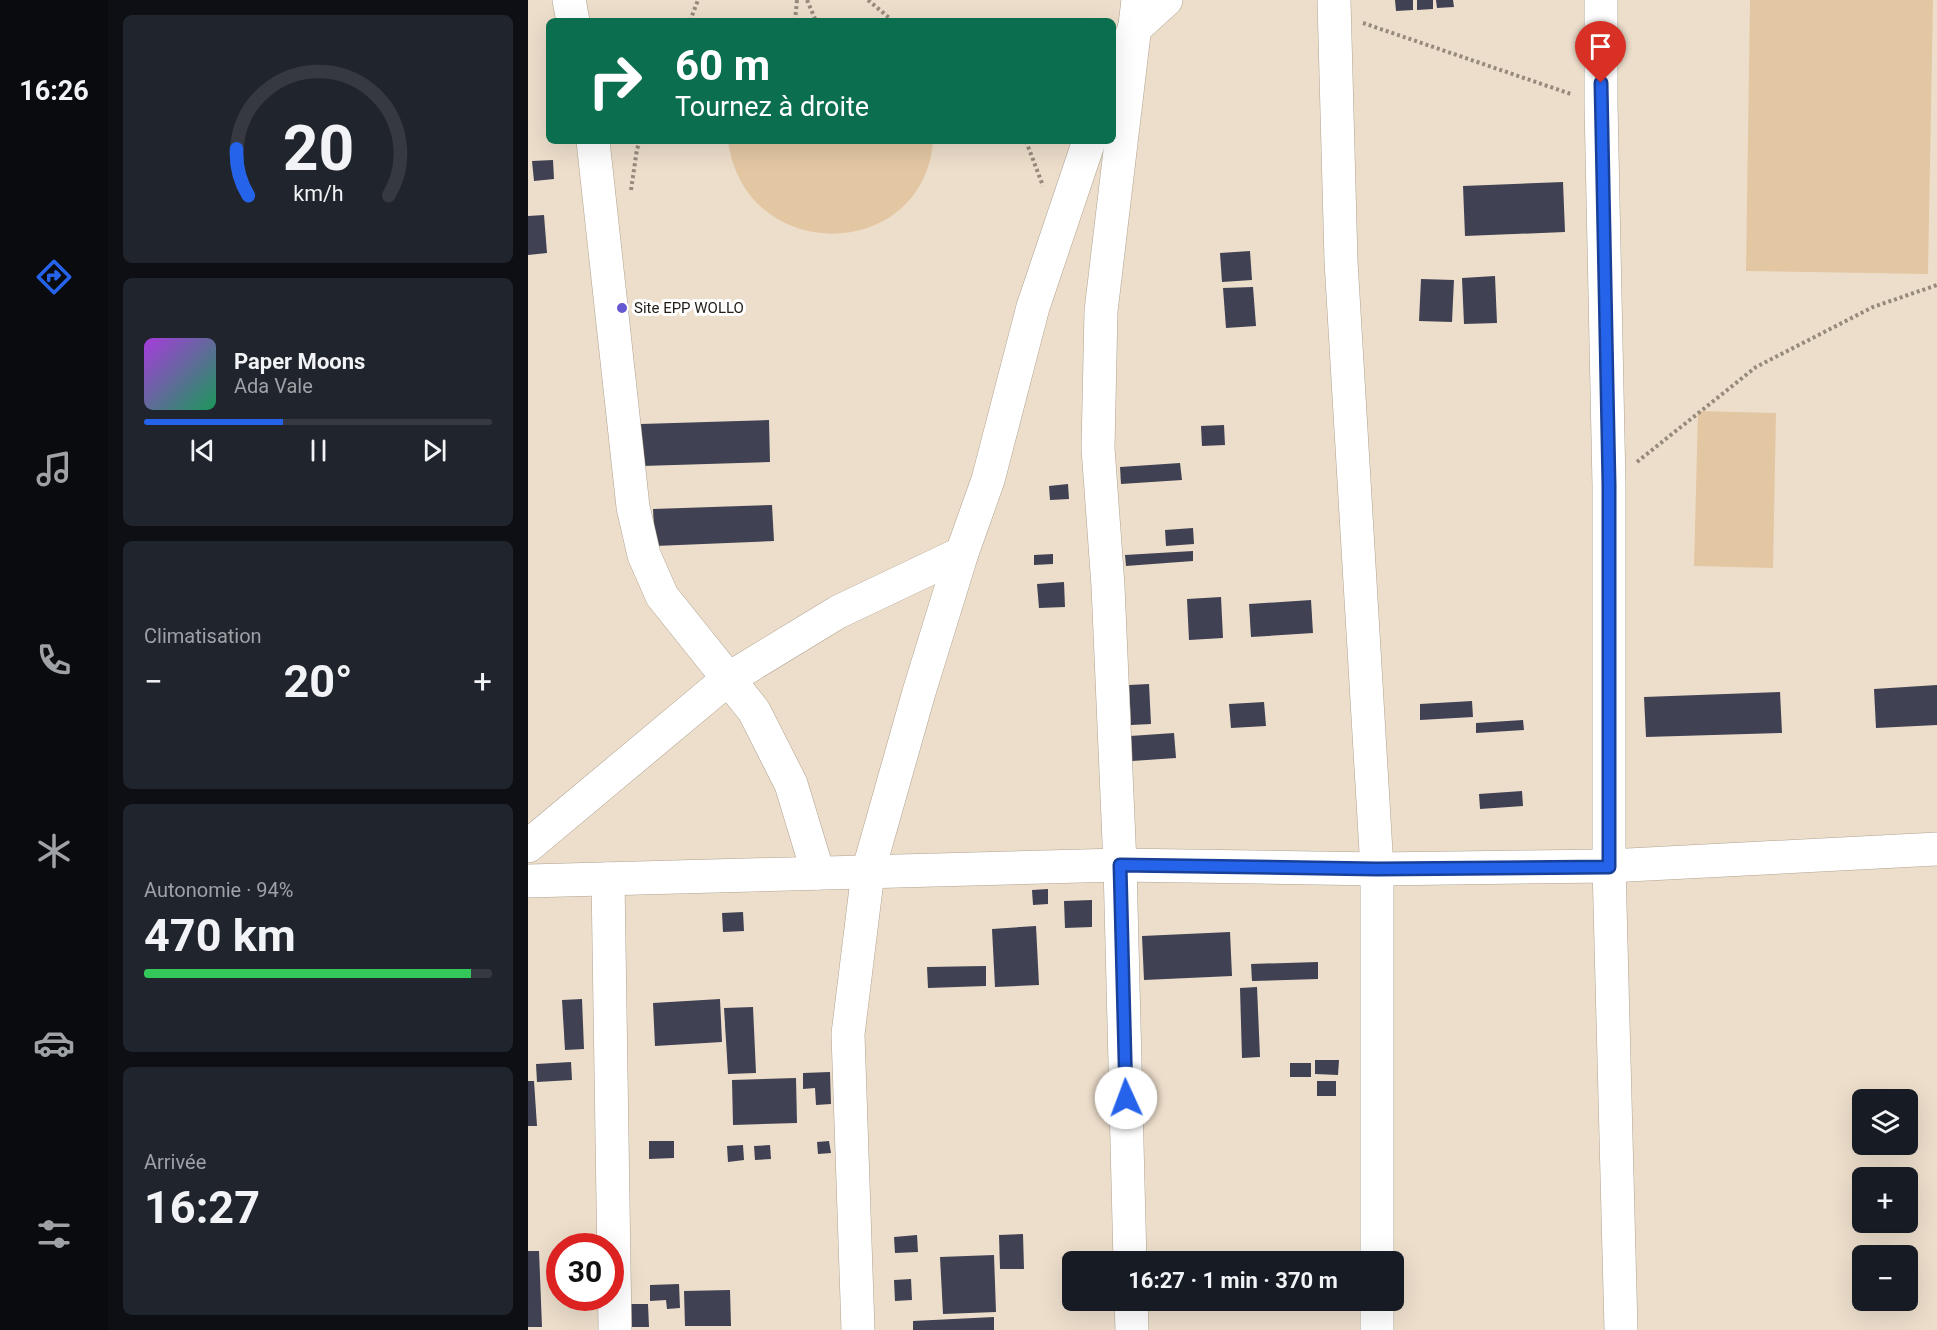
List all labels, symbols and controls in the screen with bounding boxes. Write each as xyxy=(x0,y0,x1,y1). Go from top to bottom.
pin xyxy=(1575,21,1626,83)
icon: arrive xyxy=(1584,30,1617,63)
text: 60 m xyxy=(675,41,770,90)
icon: right xyxy=(576,42,654,120)
text: 16:26 xyxy=(19,75,89,107)
text: Tournez à droite xyxy=(675,91,869,123)
text: 20 xyxy=(282,112,354,185)
text: km/h xyxy=(293,181,343,206)
icon: directions xyxy=(33,256,75,298)
place label: Site EPP WOLLO xyxy=(634,299,744,317)
marker: Site EPP WOLLO xyxy=(615,301,629,315)
text: Paper Moons xyxy=(234,349,365,374)
text: Ada Vale xyxy=(234,374,313,398)
icon: previous xyxy=(186,434,219,467)
icon: pause xyxy=(302,434,335,467)
icon: next xyxy=(418,434,451,467)
icon: music xyxy=(33,448,75,490)
text: Climatisation xyxy=(144,624,262,648)
icon: phone xyxy=(33,639,75,681)
text: 20° xyxy=(283,655,353,708)
text: − xyxy=(144,662,163,701)
text: + xyxy=(473,662,492,701)
icon: climate xyxy=(33,830,75,872)
text: Autonomie · 94% xyxy=(144,878,293,902)
text: 470 km xyxy=(144,909,296,962)
icon: car xyxy=(33,1022,75,1064)
position arrow xyxy=(1094,1066,1158,1130)
map controls xyxy=(1852,1089,1918,1311)
button: layers xyxy=(1852,1089,1918,1155)
text: Arrivée xyxy=(144,1150,206,1174)
button: + xyxy=(1852,1167,1918,1233)
text: 16:27 xyxy=(144,1181,260,1234)
icon: filters xyxy=(33,1213,75,1255)
speed limit sign: 30 xyxy=(546,1233,624,1311)
button: − xyxy=(1852,1245,1918,1311)
text: 16:27 · 1 min · 370 m xyxy=(1128,1268,1338,1293)

